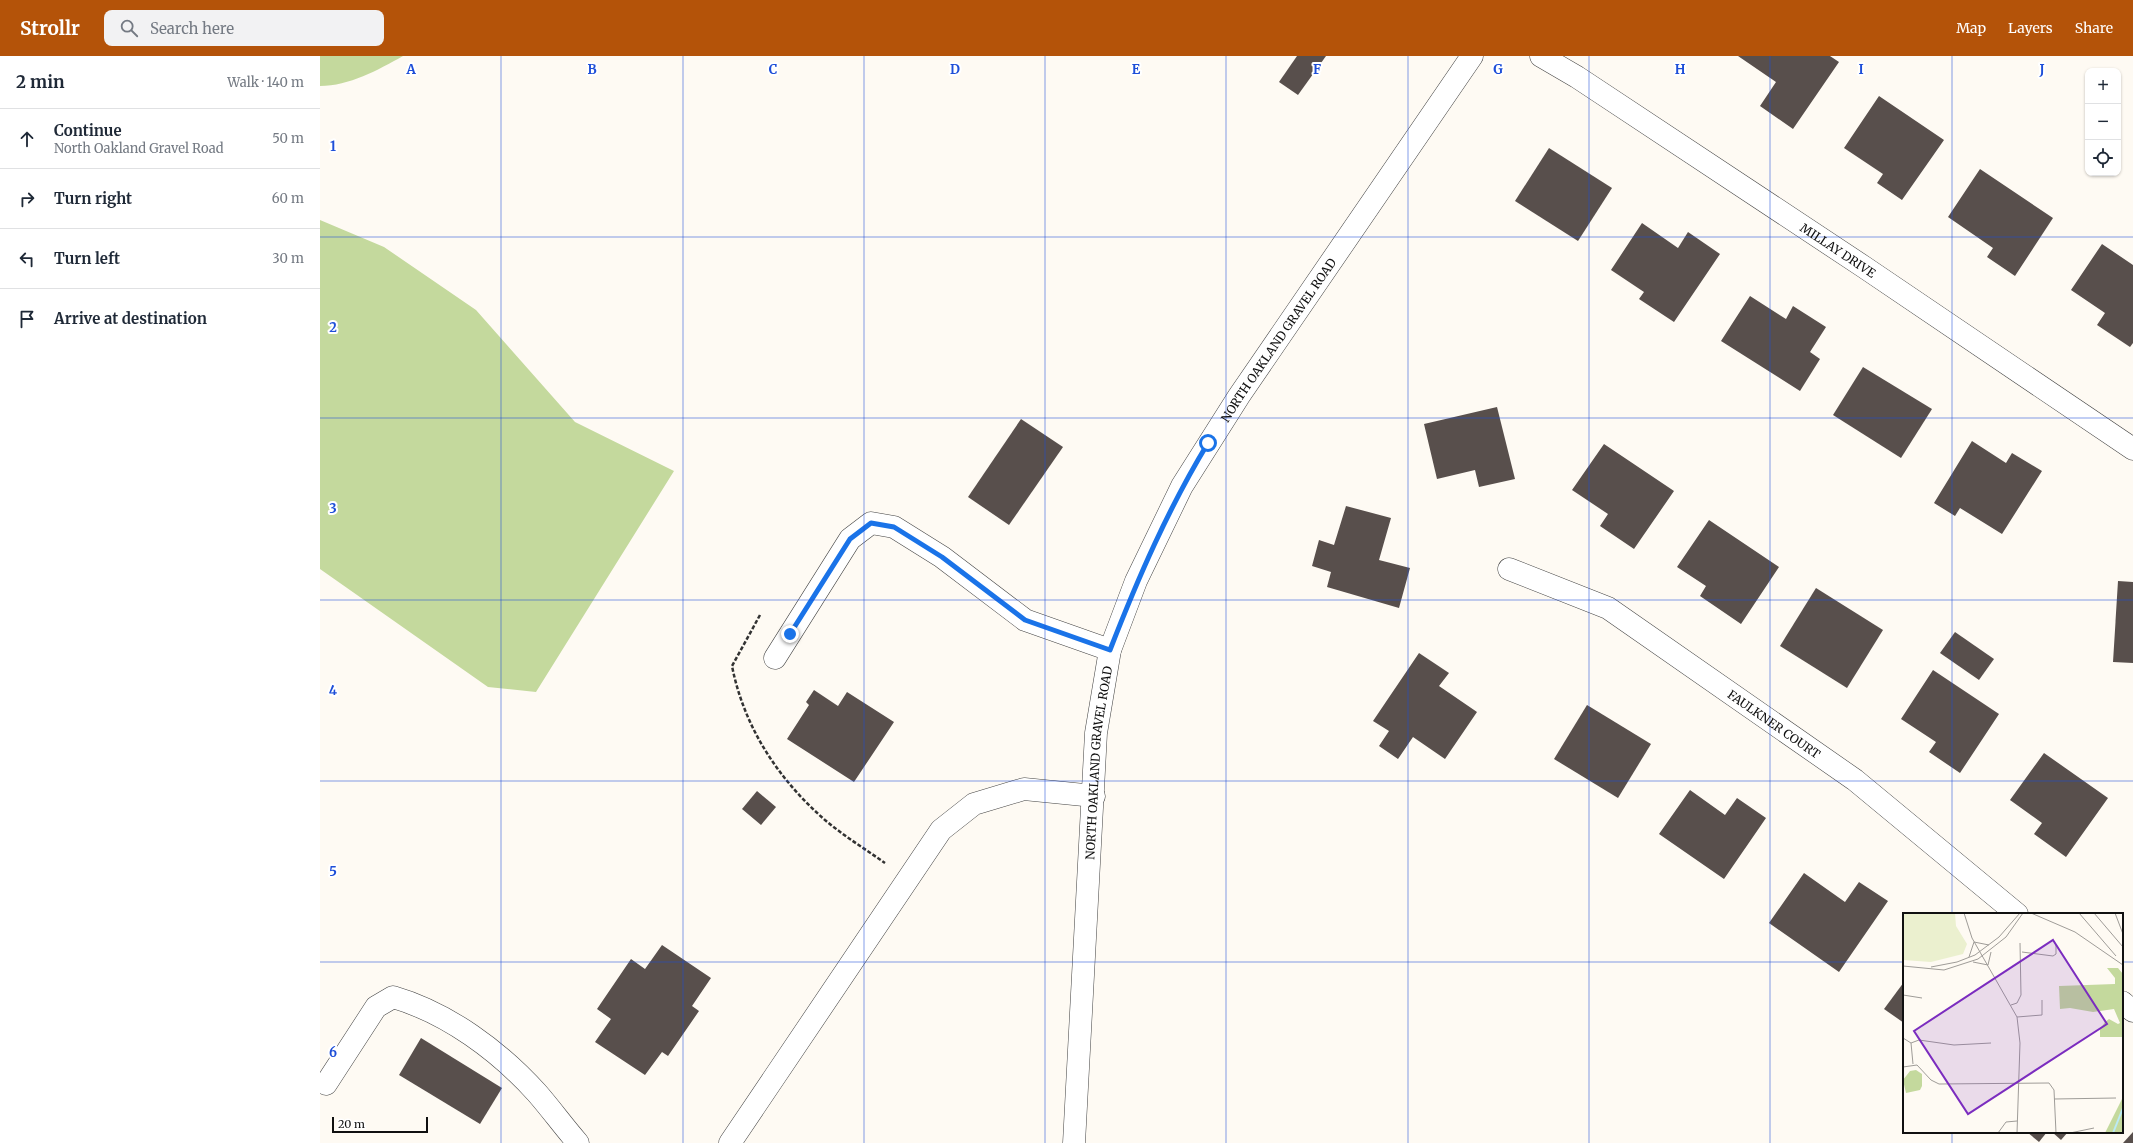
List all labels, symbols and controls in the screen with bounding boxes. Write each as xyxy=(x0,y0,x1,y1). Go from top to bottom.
search box xyxy=(104,10,384,46)
text: Strollr xyxy=(20,16,80,40)
icon: search xyxy=(118,17,140,39)
text: Search here xyxy=(150,19,234,38)
text: Map xyxy=(1956,19,1986,37)
text: Layers xyxy=(2008,19,2053,37)
text: Share xyxy=(2075,19,2113,37)
text: A xyxy=(405,61,416,78)
text: B xyxy=(587,61,597,78)
text: C xyxy=(769,61,778,78)
text: D xyxy=(950,61,960,78)
text: E xyxy=(1132,61,1141,78)
text: F xyxy=(1313,61,1321,78)
text: G xyxy=(1493,61,1503,78)
text: H xyxy=(1675,61,1686,78)
text: I xyxy=(1858,61,1864,78)
text: J xyxy=(2038,61,2045,78)
map controls xyxy=(2085,68,2121,176)
button: + xyxy=(2085,68,2121,104)
text: 2 min xyxy=(16,71,64,93)
text: Walk · 140 m xyxy=(227,74,304,91)
button: − xyxy=(2085,104,2121,140)
text: Continue xyxy=(54,121,122,140)
icon: ahead xyxy=(16,128,38,150)
text: 50 m xyxy=(272,130,304,147)
text: 1 xyxy=(330,138,336,155)
text: North Oakland Gravel Road xyxy=(54,140,224,157)
button: locate xyxy=(2085,140,2121,176)
icon: right xyxy=(16,188,38,210)
text: Turn right xyxy=(54,189,132,208)
text: 60 m xyxy=(272,190,304,207)
street label: MILLAY DRIVE xyxy=(1798,220,1879,281)
icon: left xyxy=(16,248,38,270)
text: Turn left xyxy=(54,249,120,268)
text: 30 m xyxy=(272,250,304,267)
street label: NORTH OAKLAND GRAVEL ROAD xyxy=(1217,255,1339,425)
icon: arrive xyxy=(16,308,38,330)
text: Arrive at destination xyxy=(54,309,207,328)
text: 2 xyxy=(329,319,337,336)
route start xyxy=(1199,434,1217,452)
text: 3 xyxy=(329,500,337,517)
route end xyxy=(781,625,799,643)
street label: NORTH OAKLAND GRAVEL ROAD xyxy=(1082,665,1115,860)
text: 4 xyxy=(329,682,338,699)
street label: FAULKNER COURT xyxy=(1725,686,1824,762)
text: 5 xyxy=(329,863,337,880)
inset map xyxy=(1903,913,2123,1133)
text: 6 xyxy=(329,1044,337,1061)
scale bar xyxy=(332,1115,428,1134)
text: 20 m xyxy=(338,1117,365,1131)

